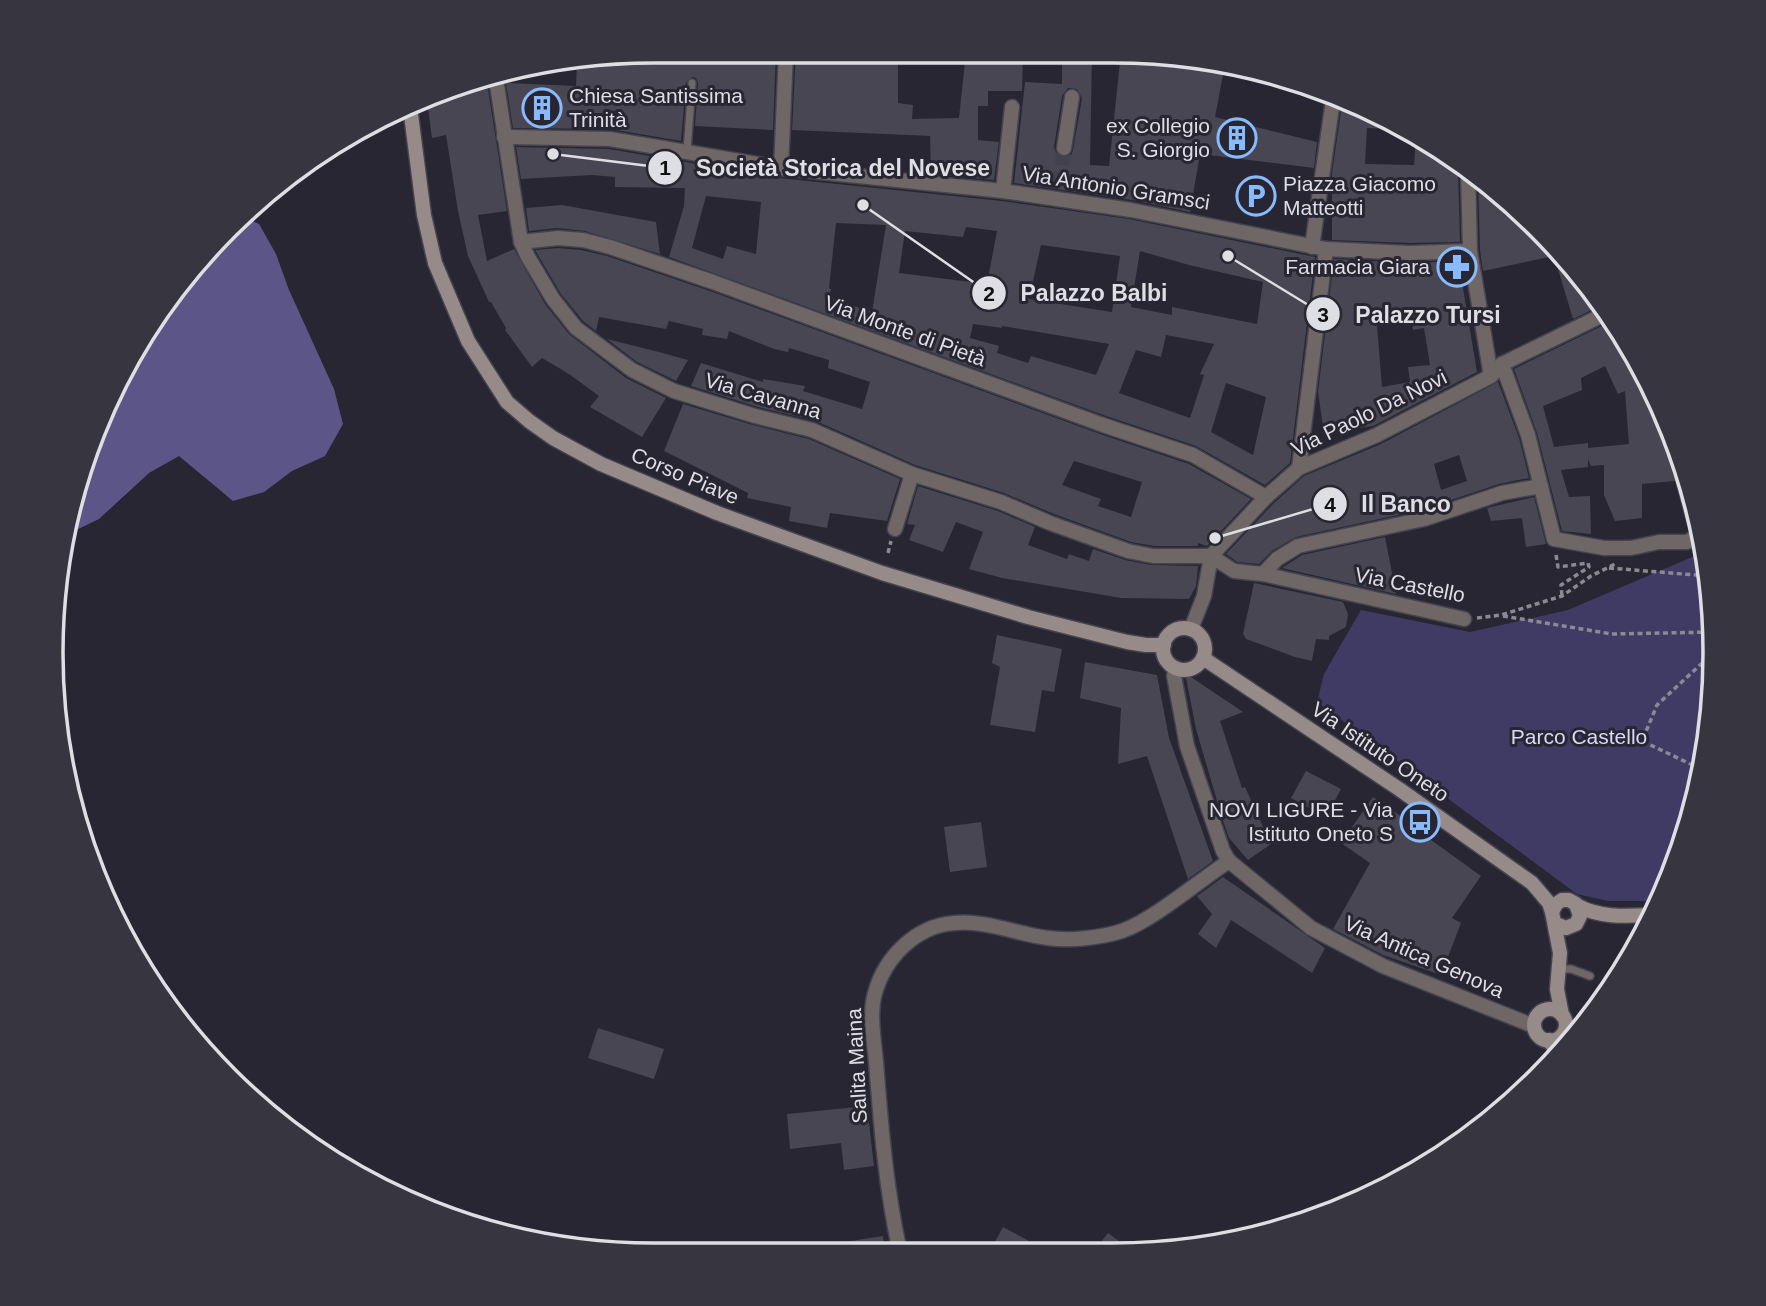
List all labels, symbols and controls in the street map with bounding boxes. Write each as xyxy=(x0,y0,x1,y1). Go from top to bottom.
place label: Chiesa Santissima Trinità xyxy=(569,84,743,131)
building icon: Chiesa Santissima Trinità xyxy=(521,87,563,129)
place label: ex Collegio S. Giorgio xyxy=(1106,114,1210,161)
building icon: ex Collegio S. Giorgio xyxy=(1216,117,1258,159)
callout: Società Storica del Novese xyxy=(647,146,1004,190)
text: Società Storica del Novese xyxy=(696,155,990,181)
text: 1 xyxy=(659,156,671,179)
street label: Via Antonio Gramsci xyxy=(1021,161,1212,214)
place label: Piazza Giacomo Matteotti xyxy=(1283,172,1436,219)
parking icon: Piazza Giacomo Matteotti xyxy=(1235,175,1277,217)
pharmacy icon: Farmacia Giara xyxy=(1436,246,1478,288)
place label: Farmacia Giara xyxy=(1285,255,1430,278)
callout: Palazzo Balbi xyxy=(971,271,1181,315)
text: Palazzo Balbi xyxy=(1021,280,1167,306)
text: 2 xyxy=(983,282,995,305)
street label: Via Monte di Pietà xyxy=(821,291,989,371)
callout: Palazzo Tursi xyxy=(1306,292,1514,336)
text: Palazzo Tursi xyxy=(1355,302,1501,328)
text: 3 xyxy=(1317,303,1329,326)
street label: Via Paolo Da Novi xyxy=(1287,365,1450,460)
street label: Via Cavanna xyxy=(702,368,824,423)
street label: Corso Piave xyxy=(628,443,742,508)
callout: Il Banco xyxy=(1313,482,1465,526)
text: Il Banco xyxy=(1361,491,1451,517)
text: 4 xyxy=(1324,493,1336,516)
street label: Via Castello xyxy=(1353,563,1467,606)
street label: Via Istituto Oneto xyxy=(1307,697,1453,806)
park label: Parco Castello xyxy=(1511,725,1647,748)
place label: NOVI LIGURE - Via Istituto Oneto S xyxy=(1209,798,1393,845)
bus stop icon: NOVI LIGURE - Via Istituto Oneto S xyxy=(1399,801,1441,843)
street label: Via Antica Genova xyxy=(1341,911,1508,1002)
street label: Salita Maina xyxy=(842,1007,871,1124)

